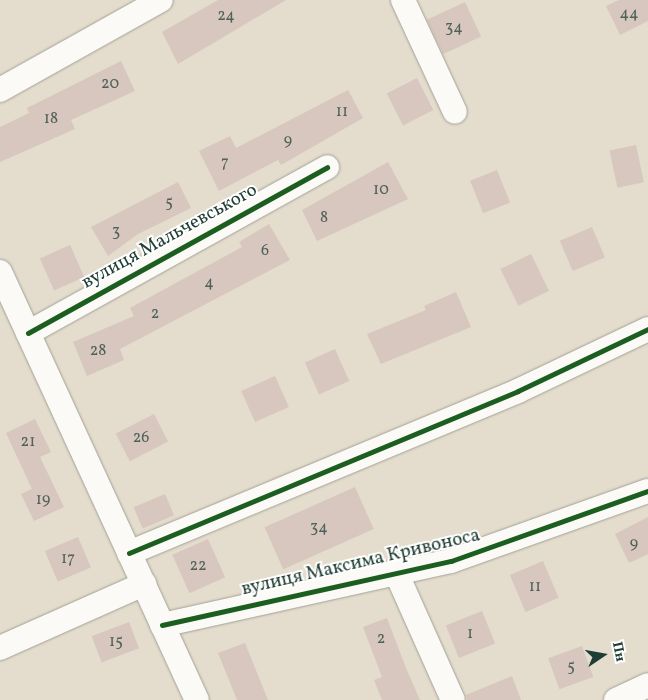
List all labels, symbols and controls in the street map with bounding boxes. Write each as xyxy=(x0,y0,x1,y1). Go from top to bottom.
house number: 44 xyxy=(619,4,639,24)
house number: 24 xyxy=(217,6,235,26)
house number: 34 xyxy=(445,18,463,38)
house number: 20 xyxy=(101,74,119,94)
house number: 11 xyxy=(336,102,348,122)
house number: 18 xyxy=(44,109,58,129)
house number: 9 xyxy=(284,131,292,151)
house number: 7 xyxy=(221,153,229,173)
street label: вулиця Мальчевського xyxy=(78,179,262,295)
house number: 10 xyxy=(373,180,389,200)
house number: 5 xyxy=(165,193,173,213)
house number: 8 xyxy=(320,208,328,228)
house number: 3 xyxy=(112,222,120,242)
house number: 6 xyxy=(261,241,269,261)
house number: 4 xyxy=(204,273,214,293)
house number: 2 xyxy=(151,304,159,324)
house number: 28 xyxy=(90,341,106,361)
house number: 26 xyxy=(133,428,149,448)
house number: 21 xyxy=(21,432,35,452)
house number: 19 xyxy=(36,490,50,510)
house number: 34 xyxy=(310,518,328,538)
street label: вулиця Максима Кривоноса xyxy=(240,524,482,602)
house number: 9 xyxy=(630,534,638,554)
house number: 17 xyxy=(61,549,75,569)
house number: 22 xyxy=(189,556,207,576)
house number: 11 xyxy=(529,577,541,597)
house number: 1 xyxy=(467,624,473,644)
house number: 2 xyxy=(377,629,385,649)
north arrow xyxy=(578,630,628,680)
house number: 15 xyxy=(109,632,123,652)
text: Пн xyxy=(607,640,630,663)
house number: 5 xyxy=(567,657,575,677)

